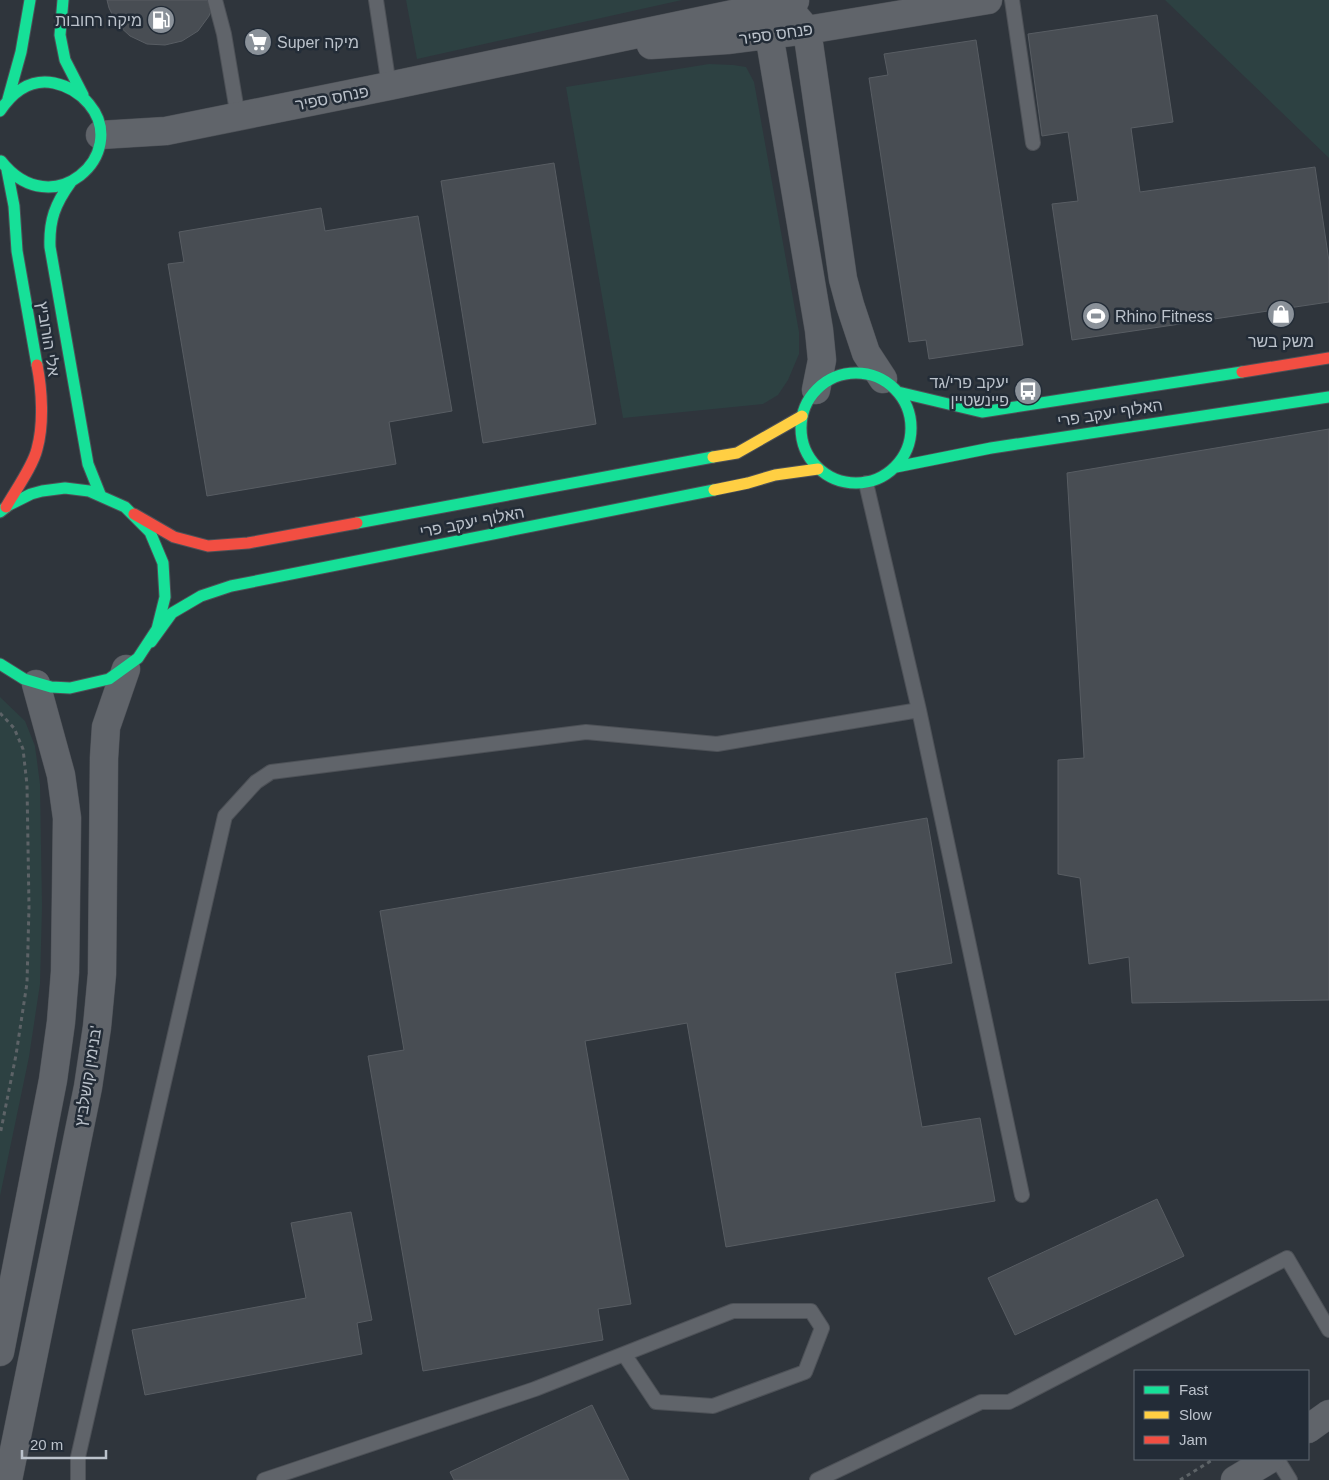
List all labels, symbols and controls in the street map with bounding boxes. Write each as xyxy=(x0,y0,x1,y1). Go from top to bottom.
fuel station icon: מיקה רחובות xyxy=(146,5,176,35)
place label: מיקה רחובות xyxy=(55,12,142,29)
street label: פנחס ספיר xyxy=(738,20,814,48)
supermarket icon: Super מיקה xyxy=(243,27,273,57)
place label: Super מיקה xyxy=(277,34,359,51)
street label: פנחס ספיר xyxy=(294,83,370,113)
shop icon: משק בשר xyxy=(1266,299,1296,329)
street label: אלי הורוביץ xyxy=(34,300,62,378)
sports icon: Rhino Fitness xyxy=(1081,301,1111,331)
place label: Rhino Fitness xyxy=(1115,308,1213,325)
place label: משק בשר xyxy=(1248,333,1314,350)
place label: יעקב פרי/גד פיינשטיין xyxy=(930,374,1009,409)
bus stop icon: יעקב פרי/גד פיינשטיין xyxy=(1013,376,1043,406)
street label: האלוף יעקב פרי xyxy=(1056,396,1164,430)
street label: האלוף יעקב פרי xyxy=(418,504,526,540)
street label: בנימין קושלביץ' xyxy=(72,1024,104,1128)
legend xyxy=(1134,1370,1309,1460)
text: Fast xyxy=(1179,1381,1209,1398)
text: Slow xyxy=(1179,1406,1212,1423)
scale bar xyxy=(22,1428,106,1460)
text: Jam xyxy=(1179,1431,1207,1448)
text: 20 m xyxy=(30,1436,63,1453)

